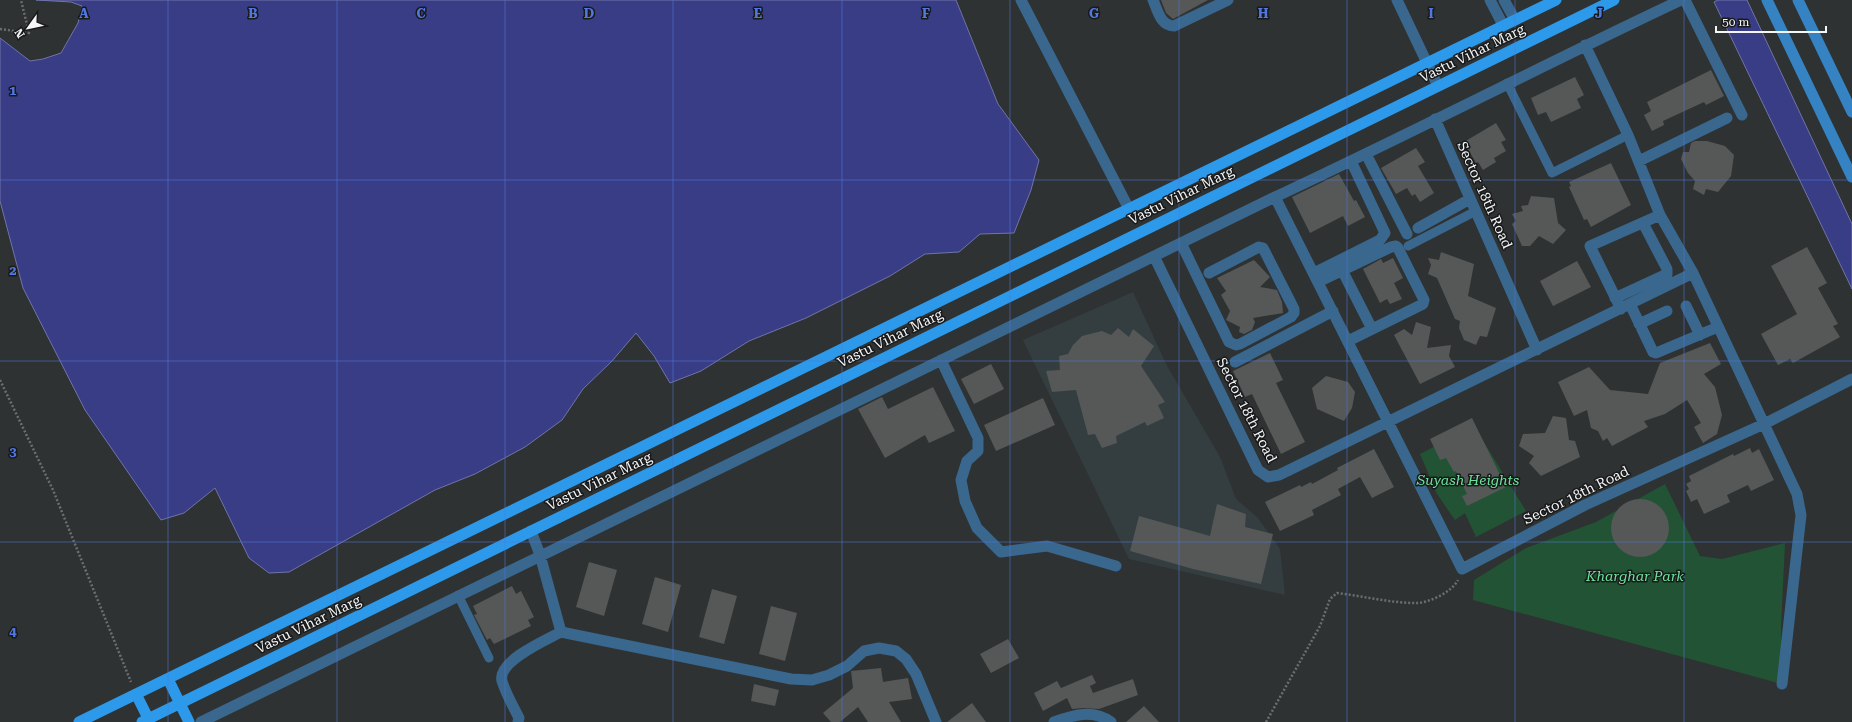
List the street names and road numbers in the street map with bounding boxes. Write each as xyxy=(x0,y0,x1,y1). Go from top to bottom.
street label: Vastu Vihar Marg xyxy=(1417,21,1527,85)
street label: Sector 18th Road xyxy=(1454,139,1516,251)
street label: Vastu Vihar Marg xyxy=(1126,163,1236,227)
street label: Vastu Vihar Marg xyxy=(835,306,945,370)
street label: Sector 18th Road xyxy=(1214,355,1280,465)
street label: Vastu Vihar Marg xyxy=(544,449,654,513)
street label: Sector 18th Road xyxy=(1521,463,1631,527)
street label: Vastu Vihar Marg xyxy=(253,592,363,656)

